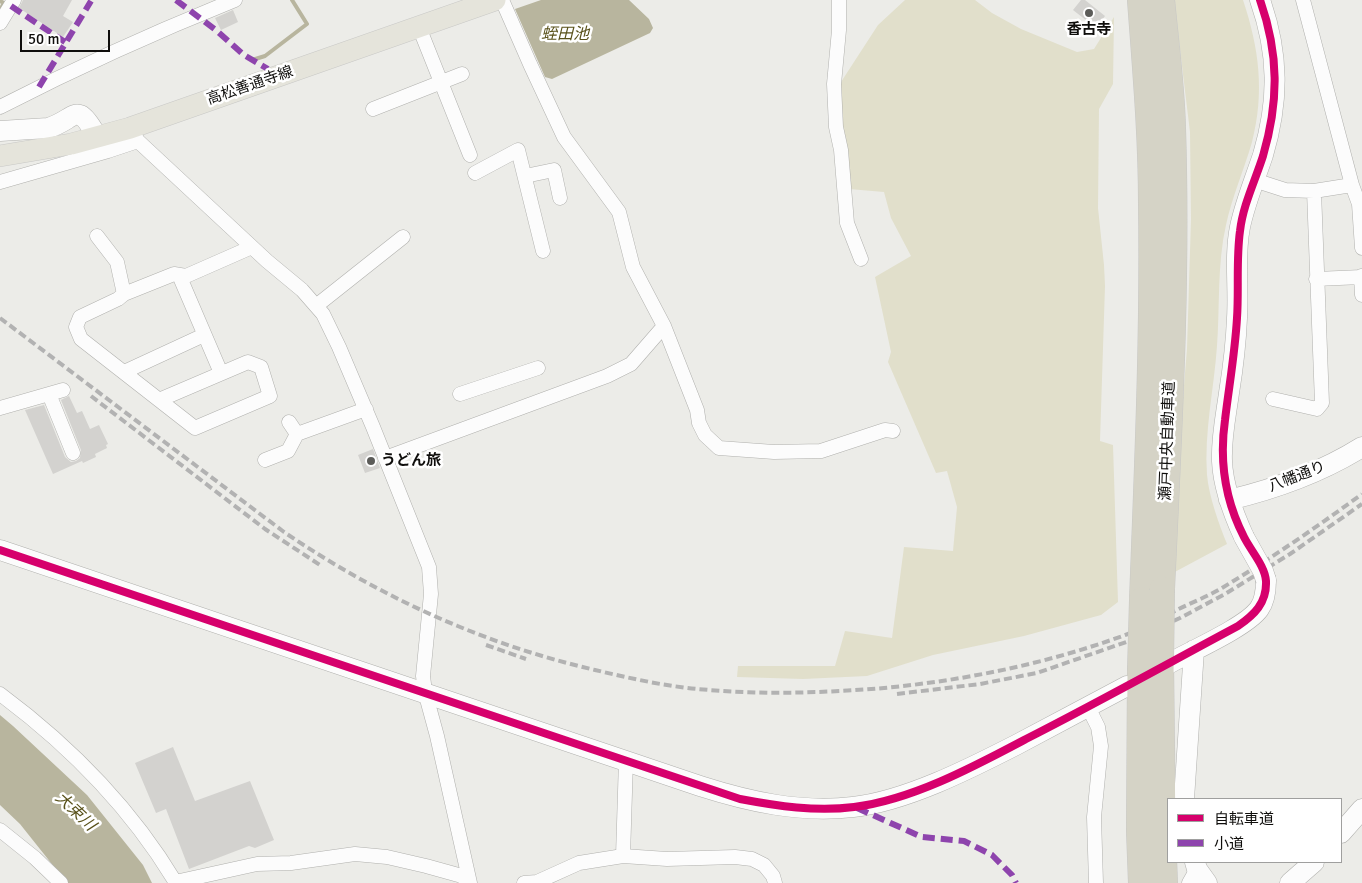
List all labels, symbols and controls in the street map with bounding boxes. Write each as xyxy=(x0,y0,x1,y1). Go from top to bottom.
marker: 香古寺 xyxy=(1083,7,1095,19)
scale bar xyxy=(22,20,112,52)
place label: 香古寺 xyxy=(1067,21,1111,39)
water label: 蛭田池 xyxy=(541,25,589,45)
text: 50 m xyxy=(28,30,59,48)
street label: 高松善通寺線 xyxy=(205,63,295,109)
street label: 瀬戸中央自動車道 xyxy=(1157,381,1179,501)
place label: うどん旅 xyxy=(381,452,441,470)
marker: うどん旅 xyxy=(365,455,377,467)
street label: 八幡通り xyxy=(1266,458,1328,496)
water label: 大束川 xyxy=(51,789,99,835)
legend xyxy=(1167,798,1342,863)
text: 自転車道 xyxy=(1214,810,1274,828)
text: 小道 xyxy=(1214,835,1244,853)

